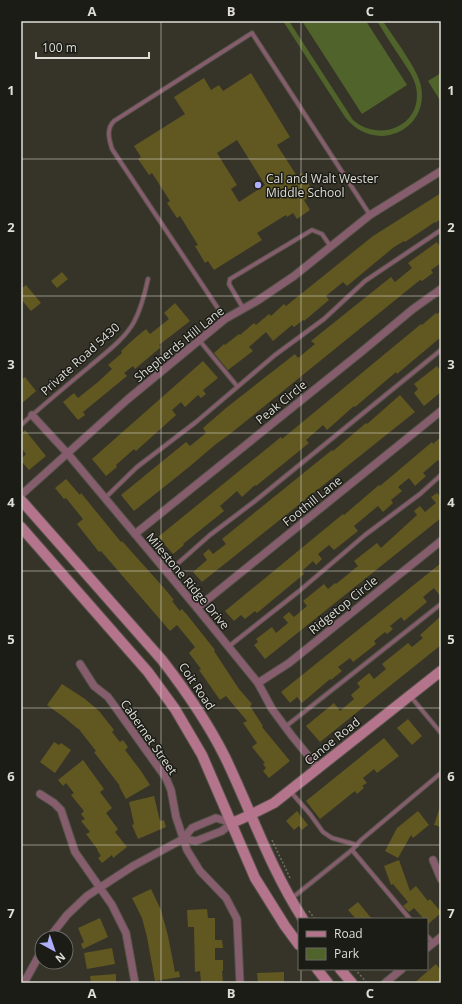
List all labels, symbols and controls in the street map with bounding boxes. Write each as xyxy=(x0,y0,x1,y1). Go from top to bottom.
text: A xyxy=(88,2,97,20)
text: B xyxy=(227,2,236,20)
text: C xyxy=(366,2,374,20)
scale bar xyxy=(36,34,149,60)
text: 100 m xyxy=(42,39,77,56)
text: 1 xyxy=(7,81,15,99)
text: 1 xyxy=(447,81,455,99)
place label: Cal and Walt Wester Middle School xyxy=(266,170,379,201)
marker: Cal and Walt Wester Middle School xyxy=(253,180,263,190)
text: 2 xyxy=(7,218,15,236)
text: 2 xyxy=(447,218,455,236)
street label: Shepherds Hill Lane xyxy=(130,302,228,386)
street label: Private Road 5430 xyxy=(37,319,123,399)
text: 3 xyxy=(7,355,15,373)
text: 3 xyxy=(447,355,455,373)
street label: Peak Circle xyxy=(252,376,310,428)
street label: Foothill Lane xyxy=(279,472,345,530)
text: 4 xyxy=(7,493,15,511)
text: 4 xyxy=(447,493,455,511)
street label: Milestone Ridge Drive xyxy=(142,529,234,633)
street label: Ridgetop Circle xyxy=(305,572,381,638)
text: 5 xyxy=(7,630,15,648)
text: 5 xyxy=(447,630,455,648)
street label: Coit Road xyxy=(175,659,219,713)
street label: Cabernet Street xyxy=(117,696,181,778)
street label: Canoe Road xyxy=(301,713,363,769)
text: 6 xyxy=(7,767,15,785)
text: 6 xyxy=(447,767,455,785)
text: 7 xyxy=(7,904,15,922)
text: 7 xyxy=(447,904,455,922)
legend xyxy=(298,918,428,970)
text: Road xyxy=(334,925,363,942)
north arrow xyxy=(34,930,74,970)
text: Park xyxy=(334,945,360,962)
text: N xyxy=(52,949,69,967)
text: A xyxy=(88,984,97,1002)
text: B xyxy=(227,984,236,1002)
text: C xyxy=(366,984,374,1002)

